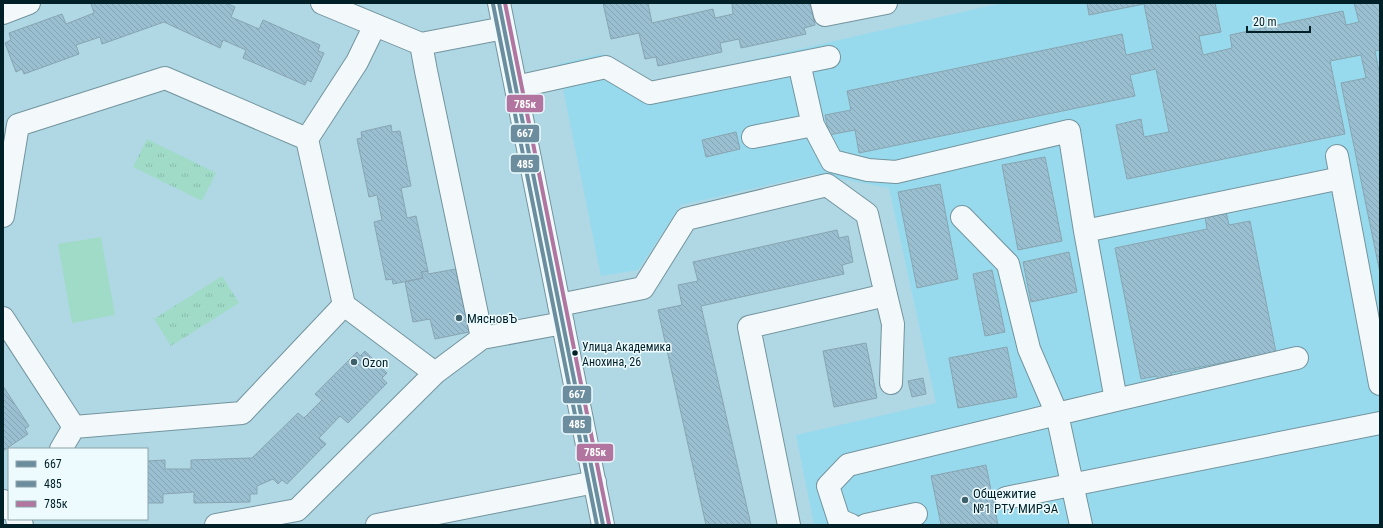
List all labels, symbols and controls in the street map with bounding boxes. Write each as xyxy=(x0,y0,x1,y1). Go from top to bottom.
scale bar xyxy=(1247,8,1310,34)
text: 20 m xyxy=(1253,15,1277,29)
line badge: 785к xyxy=(506,94,544,113)
text: 785к xyxy=(514,98,537,111)
line badge: 667 xyxy=(510,124,540,143)
text: 667 xyxy=(517,127,534,140)
line badge: 485 xyxy=(510,154,540,173)
text: 485 xyxy=(517,158,534,171)
place label: МясновЪ xyxy=(467,311,517,326)
marker: МясновЪ xyxy=(454,313,464,323)
place label: Улица Академика Анохина, 26 xyxy=(582,340,671,369)
marker: Улица Академика Анохина, 26 xyxy=(570,348,580,358)
place label: Ozon xyxy=(362,355,388,370)
marker: Ozon xyxy=(349,357,359,367)
line badge: 667 xyxy=(562,385,592,404)
text: 667 xyxy=(569,388,586,401)
line badge: 485 xyxy=(562,415,592,434)
text: 485 xyxy=(569,418,586,431)
line badge: 785к xyxy=(576,443,614,462)
text: 785к xyxy=(584,446,607,459)
legend xyxy=(8,448,148,520)
text: 667 xyxy=(44,457,62,471)
text: 485 xyxy=(44,477,62,491)
place label: Общежитие №1 РТУ МИРЭА xyxy=(973,486,1059,516)
marker: Общежитие №1 РТУ МИРЭА xyxy=(960,495,970,505)
text: 785к xyxy=(44,497,68,511)

